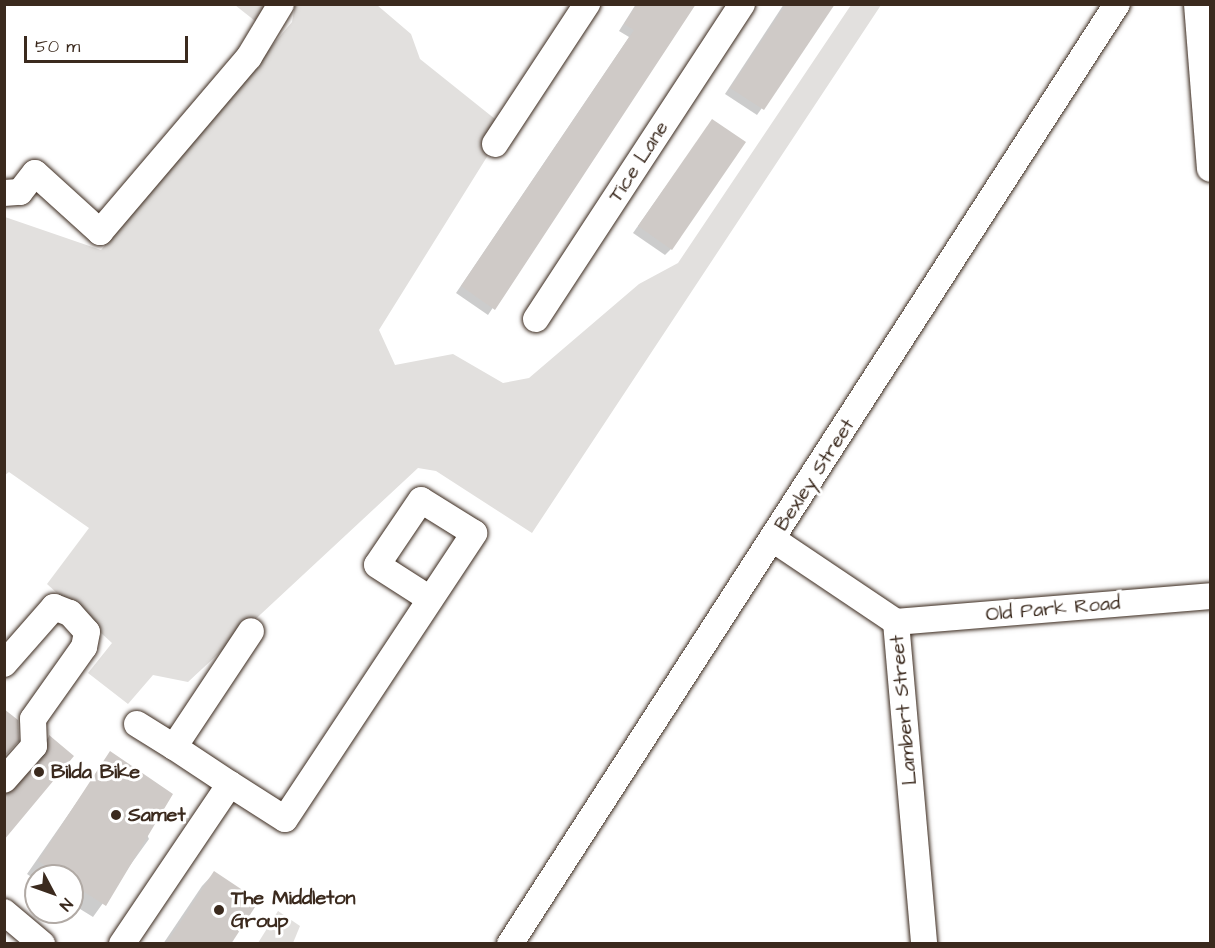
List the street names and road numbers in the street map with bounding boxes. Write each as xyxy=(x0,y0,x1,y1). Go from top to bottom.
street label: Tice Lane xyxy=(604,117,674,207)
street label: Bexley Street xyxy=(770,414,860,536)
street label: Old Park Road xyxy=(985,591,1121,627)
street label: Lambert Street xyxy=(885,634,923,786)

